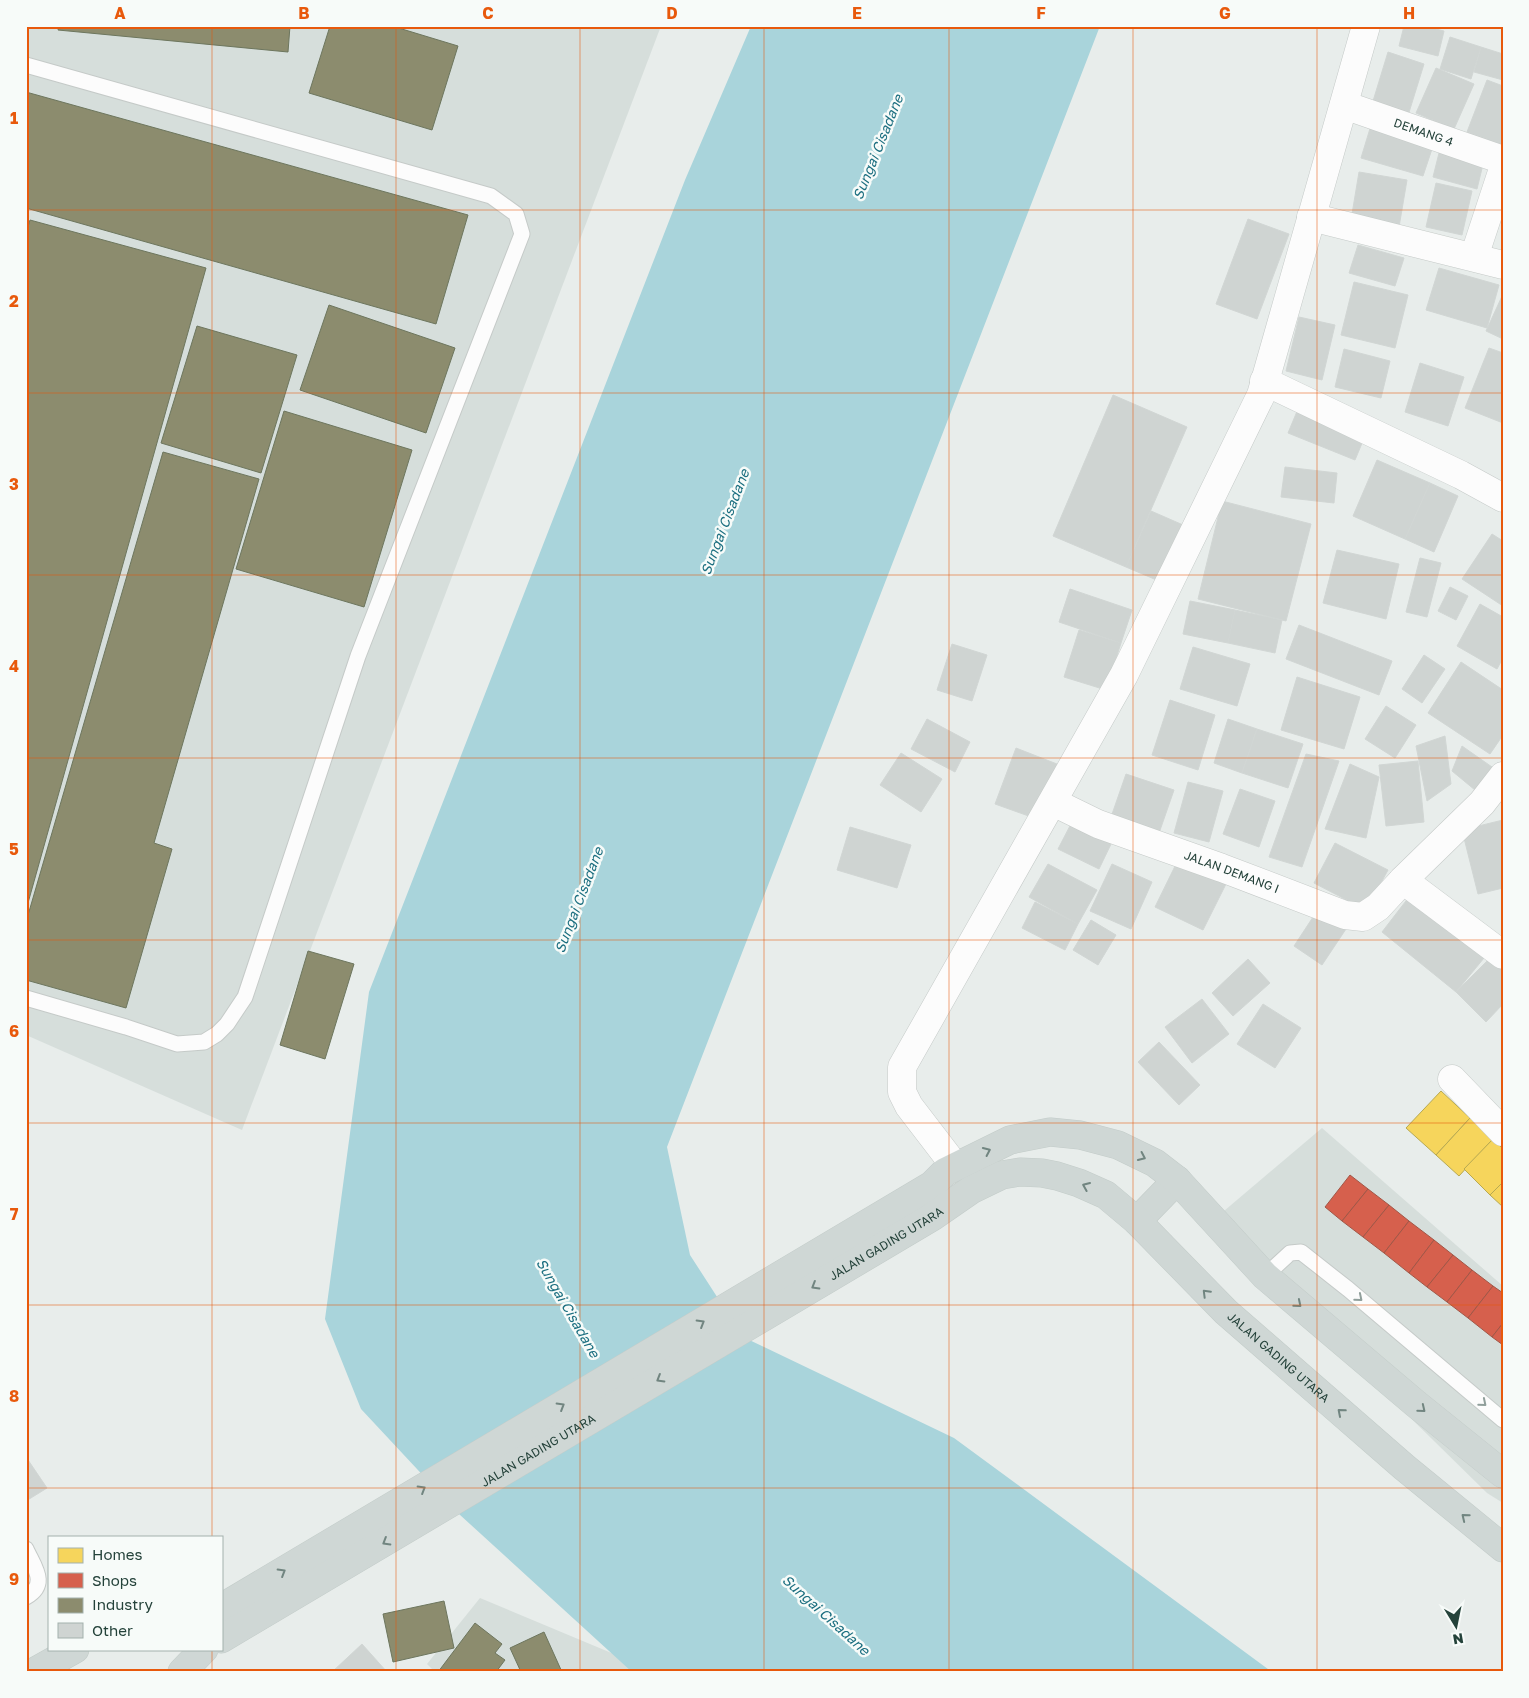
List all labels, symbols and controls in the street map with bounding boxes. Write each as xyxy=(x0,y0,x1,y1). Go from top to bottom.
text: A xyxy=(114,3,126,23)
text: B xyxy=(298,3,310,23)
text: C xyxy=(482,3,494,23)
text: D xyxy=(666,3,678,23)
text: E xyxy=(852,3,862,23)
text: F xyxy=(1036,3,1046,23)
text: G xyxy=(1219,3,1231,23)
text: H xyxy=(1403,3,1415,23)
water label: Sungai Cisadane xyxy=(849,91,907,202)
text: 1 xyxy=(10,108,18,128)
street label: DEMANG 4 xyxy=(1392,115,1455,149)
text: 2 xyxy=(9,291,19,311)
water label: Sungai Cisadane xyxy=(697,466,753,577)
text: 3 xyxy=(9,474,19,494)
text: 4 xyxy=(9,656,19,676)
text: 5 xyxy=(9,839,19,859)
water label: Sungai Cisadane xyxy=(551,844,607,955)
street label: JALAN DEMANG I xyxy=(1182,847,1281,896)
text: 6 xyxy=(9,1021,19,1041)
one-way arrow xyxy=(982,1147,991,1157)
one-way arrow xyxy=(1137,1150,1146,1161)
one-way arrow xyxy=(1082,1181,1091,1192)
street label: JALAN GADING UTARA xyxy=(826,1203,946,1283)
text: 7 xyxy=(10,1204,19,1224)
water label: Sungai Cisadane xyxy=(533,1255,604,1361)
one-way arrow xyxy=(812,1280,821,1290)
one-way arrow xyxy=(1203,1289,1212,1298)
one-way arrow xyxy=(1353,1292,1362,1301)
one-way arrow xyxy=(1292,1298,1301,1307)
street label: JALAN GADING UTARA xyxy=(1225,1309,1333,1406)
one-way arrow xyxy=(696,1319,705,1329)
one-way arrow xyxy=(657,1372,666,1382)
text: 8 xyxy=(9,1386,19,1406)
one-way arrow xyxy=(1477,1397,1486,1406)
one-way arrow xyxy=(556,1402,565,1412)
one-way arrow xyxy=(1416,1403,1425,1411)
one-way arrow xyxy=(1337,1409,1346,1418)
street label: JALAN GADING UTARA xyxy=(478,1411,598,1490)
one-way arrow xyxy=(416,1486,425,1496)
one-way arrow xyxy=(1462,1514,1471,1522)
legend xyxy=(48,1536,222,1650)
one-way arrow xyxy=(382,1536,391,1546)
text: Homes xyxy=(92,1545,142,1563)
text: 9 xyxy=(9,1569,19,1589)
one-way arrow xyxy=(277,1569,286,1579)
text: Shops xyxy=(92,1571,137,1589)
water label: Sungai Cisadane xyxy=(779,1571,874,1659)
text: Industry xyxy=(92,1595,153,1613)
north arrow xyxy=(1432,1600,1482,1650)
text: Other xyxy=(92,1621,133,1639)
text: N xyxy=(1452,1630,1465,1649)

